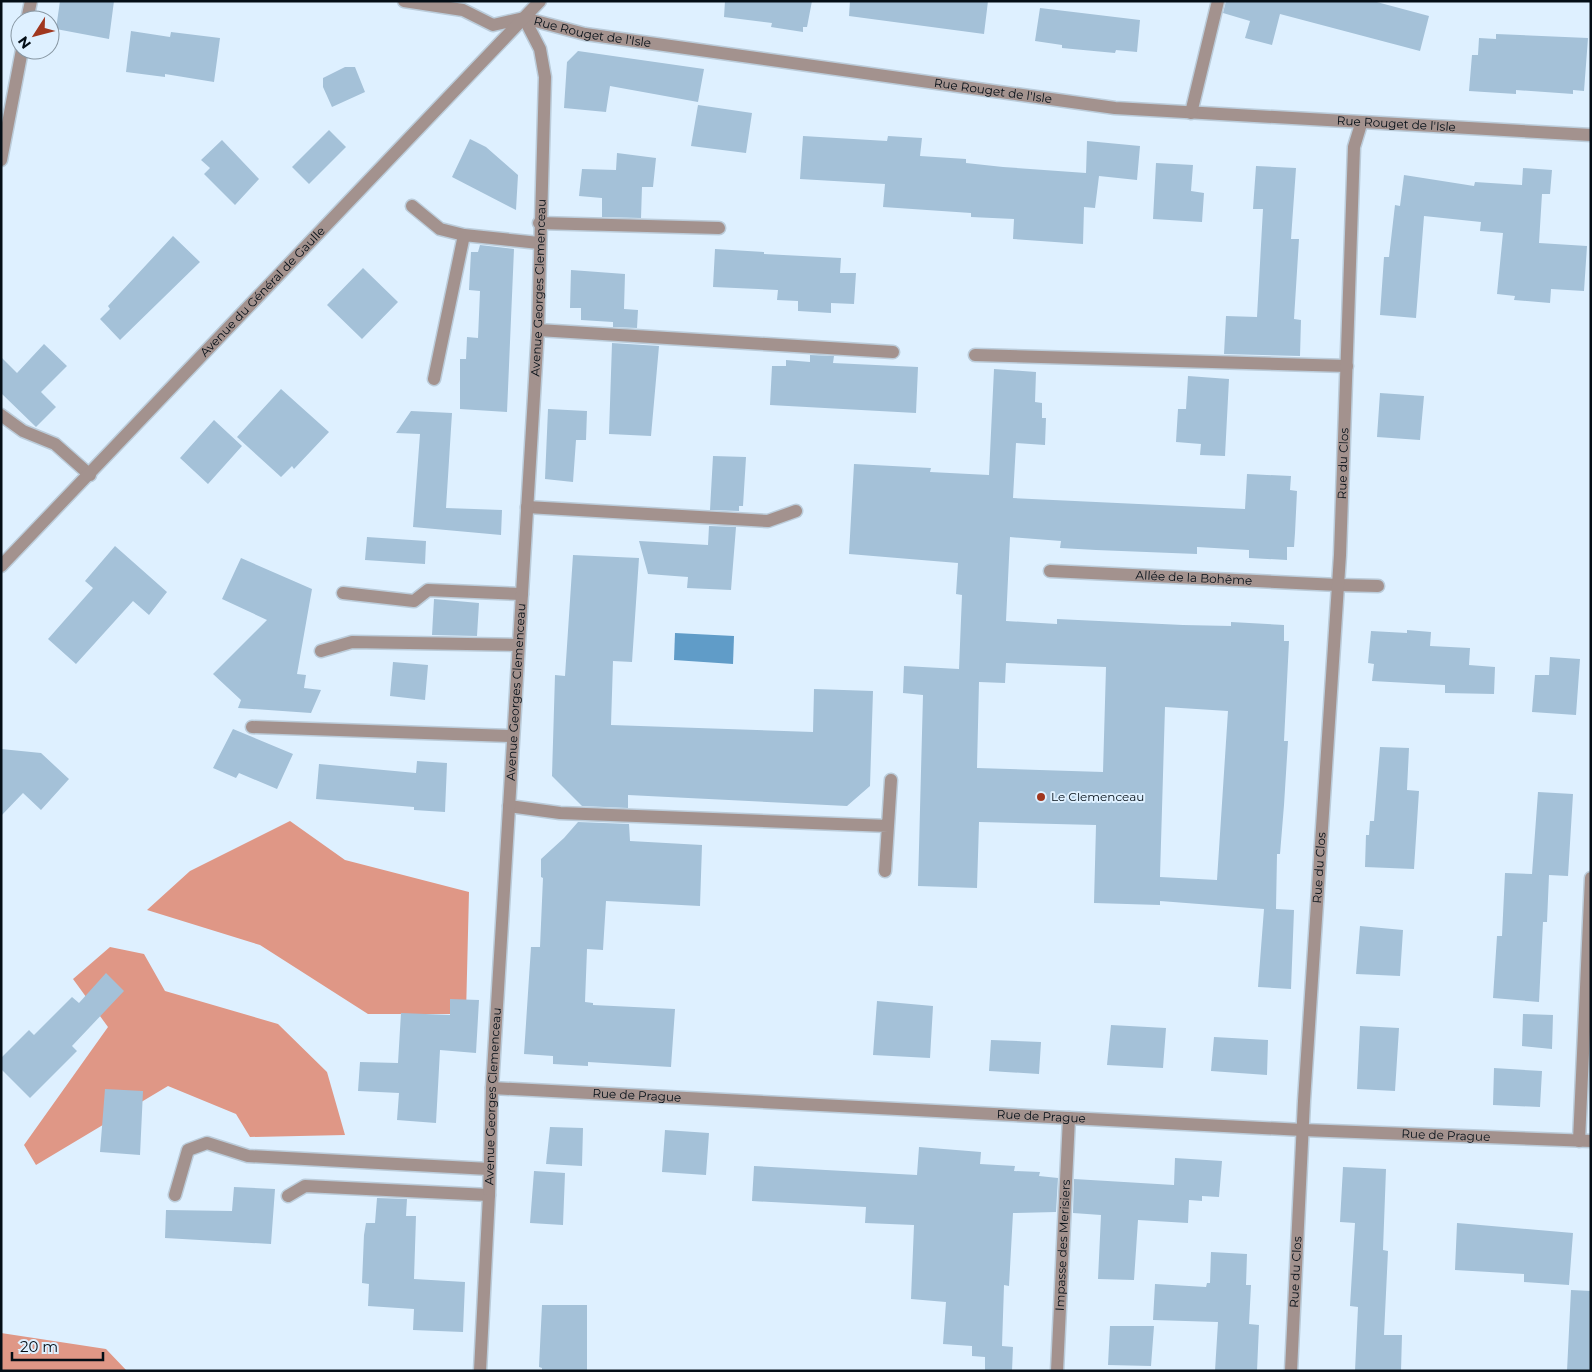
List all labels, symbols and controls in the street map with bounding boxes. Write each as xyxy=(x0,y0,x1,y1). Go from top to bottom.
north arrow xyxy=(10,10,60,60)
street label: Rue Rouget de l'Isle xyxy=(532,13,652,50)
text: N xyxy=(14,33,35,53)
street label: Rue Rouget de l'Isle xyxy=(933,75,1053,106)
street label: Rue Rouget de l'Isle xyxy=(1336,113,1456,134)
street label: Avenue Georges Clemenceau xyxy=(527,199,549,377)
street label: Avenue du Général de Gaulle xyxy=(197,223,328,360)
street label: Rue du Clos xyxy=(1334,427,1351,500)
street label: Allée de la Bohême xyxy=(1135,567,1253,588)
street label: Avenue Georges Clemenceau xyxy=(503,603,528,781)
place label: Le Clemenceau xyxy=(1051,789,1144,804)
marker: Le Clemenceau xyxy=(1035,791,1047,803)
street label: Rue du Clos xyxy=(1309,831,1329,904)
street label: Avenue Georges Clemenceau xyxy=(481,1007,504,1185)
street label: Rue de Prague xyxy=(592,1085,682,1105)
street label: Rue de Prague xyxy=(996,1106,1086,1126)
street label: Rue de Prague xyxy=(1401,1126,1491,1144)
street label: Impasse des Merisiers xyxy=(1052,1179,1073,1311)
street label: Rue du Clos xyxy=(1286,1236,1304,1308)
scale bar xyxy=(12,1330,104,1362)
text: 20 m xyxy=(20,1337,58,1356)

